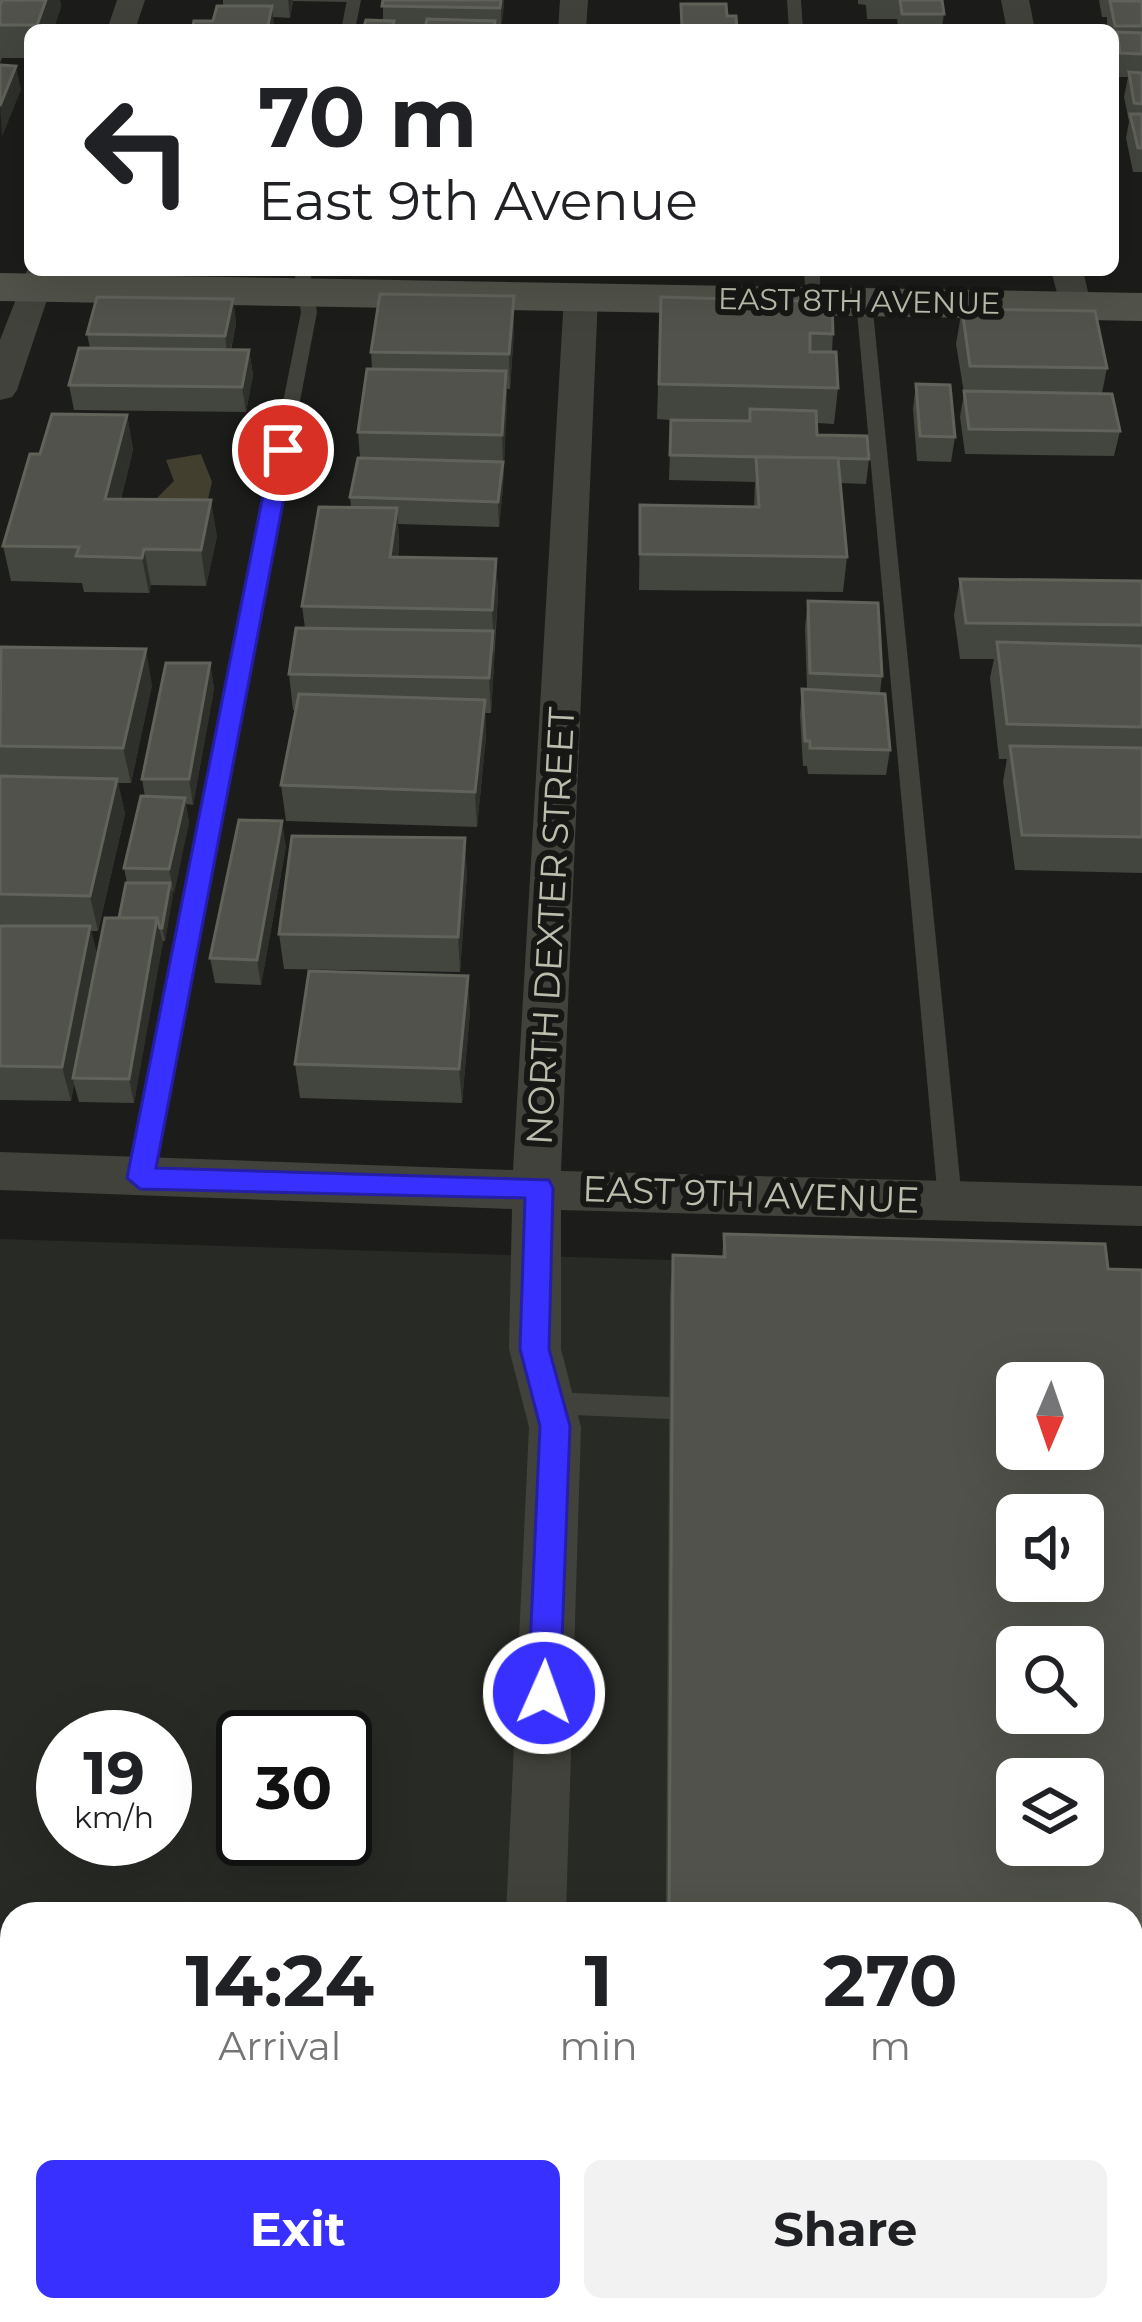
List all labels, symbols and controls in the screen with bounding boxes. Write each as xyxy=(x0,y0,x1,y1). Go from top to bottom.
text: 70 m xyxy=(258,66,477,168)
icon: left xyxy=(60,72,216,228)
text: East 9th Avenue xyxy=(258,168,698,234)
street label: EAST 8TH AVENUE xyxy=(718,280,1000,322)
pin xyxy=(232,399,334,501)
icon: arrive xyxy=(250,417,316,483)
street label: NORTH DEXTER STREET xyxy=(517,706,583,1146)
street label: EAST 9TH AVENUE xyxy=(582,1166,920,1222)
north arrow xyxy=(996,1362,1104,1470)
map controls xyxy=(996,1362,1104,1866)
button: sound xyxy=(996,1494,1104,1602)
button: search xyxy=(996,1626,1104,1734)
position arrow xyxy=(481,1630,607,1756)
speed limit sign: 30 xyxy=(216,1710,372,1866)
text: 19 xyxy=(83,1736,145,1809)
button: layers xyxy=(996,1758,1104,1866)
text: km/h xyxy=(74,1799,154,1836)
text: 14:24 xyxy=(185,1936,374,2024)
text: 1 xyxy=(584,1936,613,2024)
text: 270 xyxy=(823,1936,958,2024)
text: Arrival xyxy=(218,2022,341,2070)
text: min xyxy=(559,2022,638,2070)
text: m xyxy=(870,2022,911,2070)
button: Exit xyxy=(36,2160,560,2298)
button: Share xyxy=(584,2160,1107,2298)

